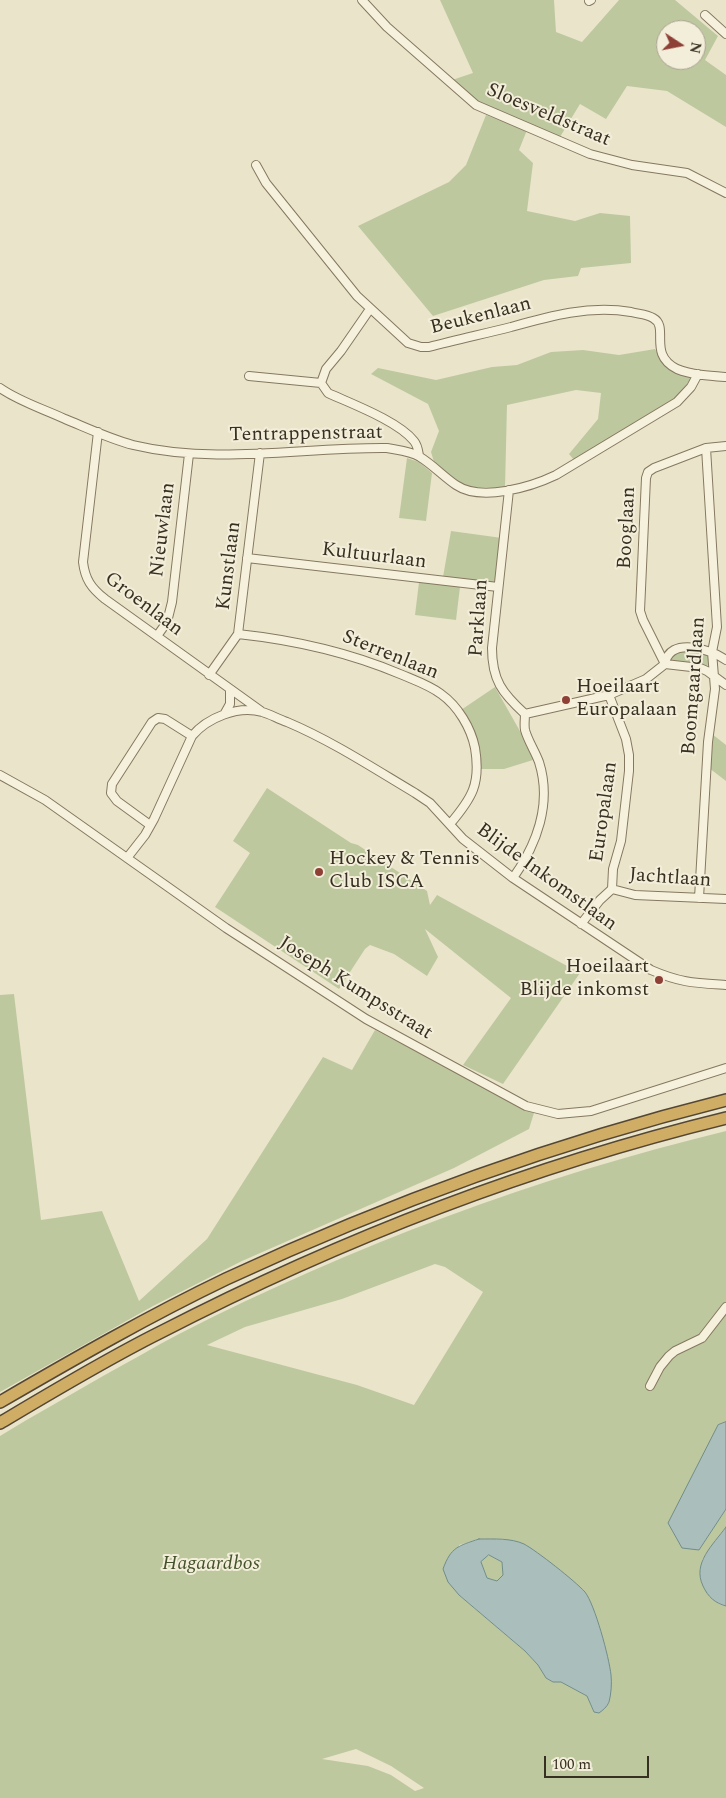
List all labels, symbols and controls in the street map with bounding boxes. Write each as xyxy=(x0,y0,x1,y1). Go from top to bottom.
north arrow xyxy=(656,20,706,70)
text: N xyxy=(684,40,707,55)
street label: Sloesveldstraat xyxy=(482,79,614,153)
street label: Beukenlaan xyxy=(428,293,534,341)
street label: Tentrappenstraat xyxy=(229,422,383,448)
street label: Nieuwlaan xyxy=(146,481,182,579)
street label: Booglaan xyxy=(614,486,642,570)
street label: Kunstlaan xyxy=(213,520,247,612)
street label: Kultuurlaan xyxy=(320,539,428,575)
street label: Groenlaan xyxy=(99,568,187,642)
street label: Parklaan xyxy=(465,578,495,658)
street label: Boomgaardlaan xyxy=(678,616,712,756)
street label: Sterrenlaan xyxy=(338,626,442,686)
place label: Hoeilaart Europalaan xyxy=(576,676,677,723)
marker: Hoeilaart Europalaan xyxy=(560,694,572,706)
street label: Europalaan xyxy=(586,760,624,864)
street label: Blijde Inkomstlaan xyxy=(471,819,621,937)
place label: Hockey & Tennis Club ISCA xyxy=(329,848,480,895)
street label: Jachtlaan xyxy=(628,864,712,894)
marker: Hockey & Tennis Club ISCA xyxy=(313,866,325,878)
street label: Joseph Kumpsstraat xyxy=(274,932,436,1046)
place label: Hoeilaart Blijde inkomst xyxy=(520,956,649,1003)
marker: Hoeilaart Blijde inkomst xyxy=(653,974,665,986)
park label: Hagaardbos xyxy=(162,1553,260,1577)
scale bar xyxy=(546,1746,651,1778)
text: 100 m xyxy=(552,1753,591,1776)

